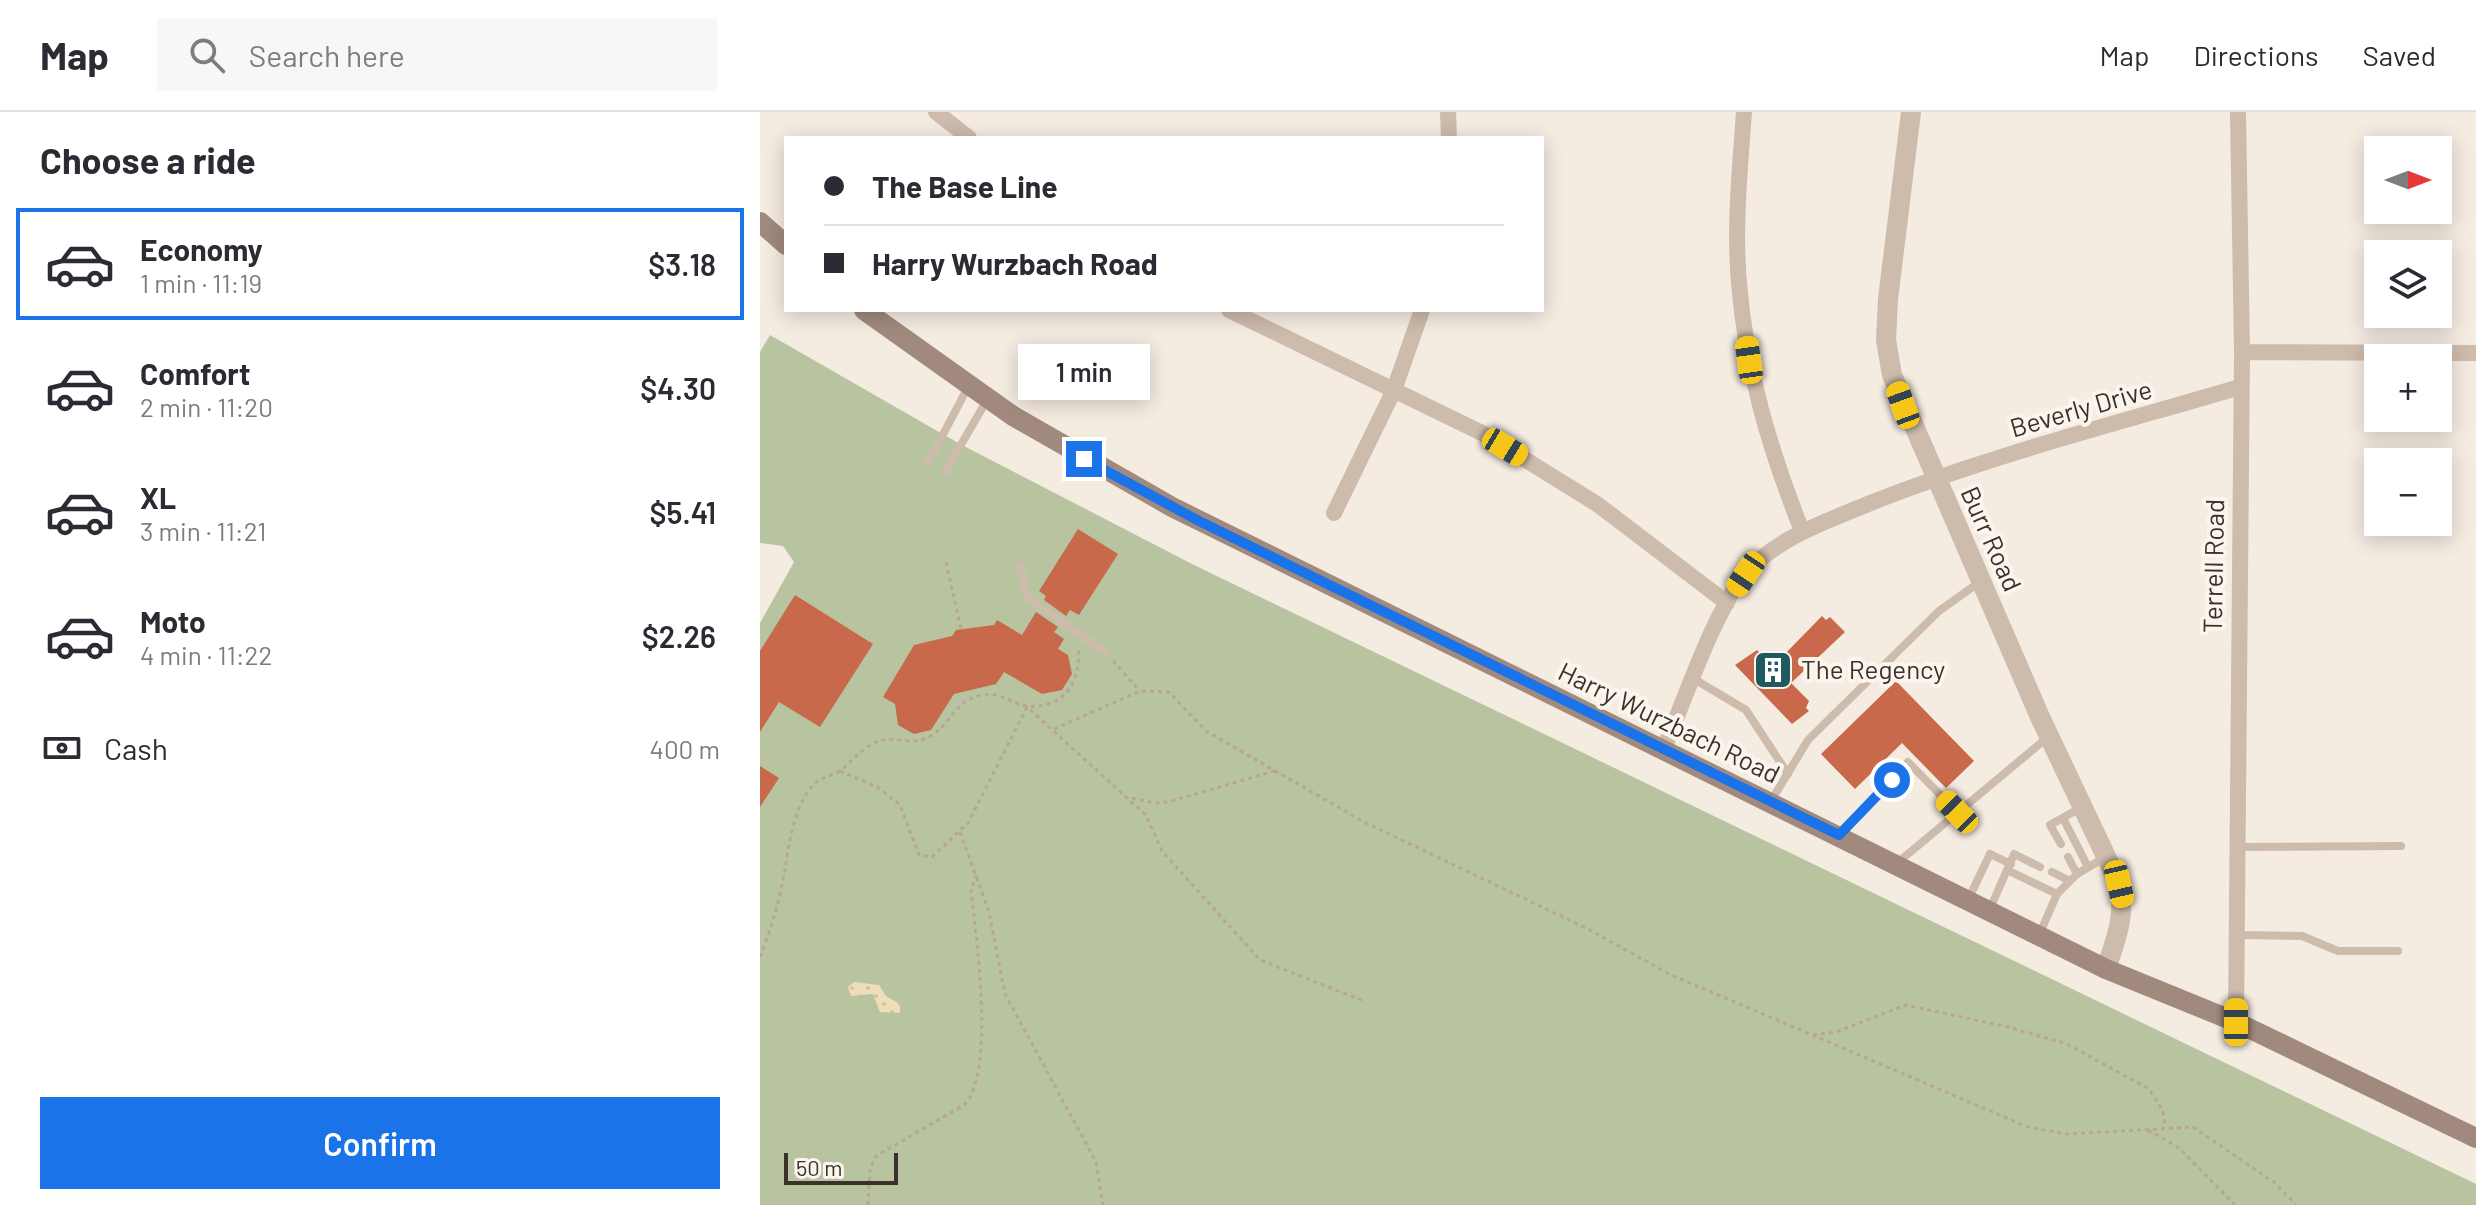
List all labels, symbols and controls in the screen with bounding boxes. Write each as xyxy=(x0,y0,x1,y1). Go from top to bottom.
search box xyxy=(157,19,717,91)
text: Map xyxy=(40,32,109,78)
icon: search xyxy=(185,33,229,77)
text: Search here xyxy=(249,37,405,73)
text: Map xyxy=(2100,38,2149,72)
text: Directions xyxy=(2193,38,2319,72)
text: Saved xyxy=(2363,38,2436,72)
north arrow xyxy=(2364,136,2452,224)
map controls xyxy=(2364,136,2452,536)
text: Choose a ride xyxy=(40,138,256,181)
text: The Base Line xyxy=(872,168,1058,204)
icon: car xyxy=(44,228,116,300)
text: Economy xyxy=(140,231,263,267)
button: layers xyxy=(2364,240,2452,328)
text: Harry Wurzbach Road xyxy=(872,245,1158,281)
text: $3.18 xyxy=(648,246,716,282)
text: 1 min · 11:19 xyxy=(140,267,262,298)
car xyxy=(1734,335,1764,385)
callout: 1 min xyxy=(1018,343,1150,399)
button: + xyxy=(2364,344,2452,432)
icon: car xyxy=(44,352,116,424)
text: Comfort xyxy=(140,355,250,391)
text: 1 min xyxy=(1056,356,1112,387)
text: $4.30 xyxy=(640,370,716,406)
street label: Beverly Drive xyxy=(2006,373,2155,443)
car xyxy=(1884,378,1922,432)
text: 2 min · 11:20 xyxy=(140,391,273,422)
car xyxy=(1478,424,1532,470)
route end xyxy=(1066,441,1102,477)
button: − xyxy=(2364,448,2452,536)
icon: car xyxy=(44,476,116,548)
text: XL xyxy=(140,479,176,515)
street label: Burr Road xyxy=(1956,481,2029,596)
text: $5.41 xyxy=(650,494,716,530)
street label: Terrell Road xyxy=(2196,499,2229,633)
text: 3 min · 11:21 xyxy=(140,515,266,546)
car xyxy=(1723,547,1769,601)
icon: car xyxy=(44,600,116,672)
text: Moto xyxy=(140,603,206,639)
text: $2.26 xyxy=(642,618,716,654)
text: 4 min · 11:22 xyxy=(140,639,273,670)
building icon: The Regency xyxy=(1752,649,1794,691)
place label: The Regency xyxy=(1801,653,1945,684)
street label: Harry Wurzbach Road xyxy=(1554,655,1785,789)
icon: cash xyxy=(40,726,84,770)
text: Cash xyxy=(104,730,168,766)
text: 400 m xyxy=(650,733,720,764)
route start xyxy=(1874,762,1910,798)
car xyxy=(1932,786,1982,838)
car xyxy=(2102,858,2136,910)
car xyxy=(2224,998,2248,1046)
button: Confirm xyxy=(40,1097,720,1189)
scale bar xyxy=(784,1149,898,1185)
text: 50 m xyxy=(796,1154,842,1180)

